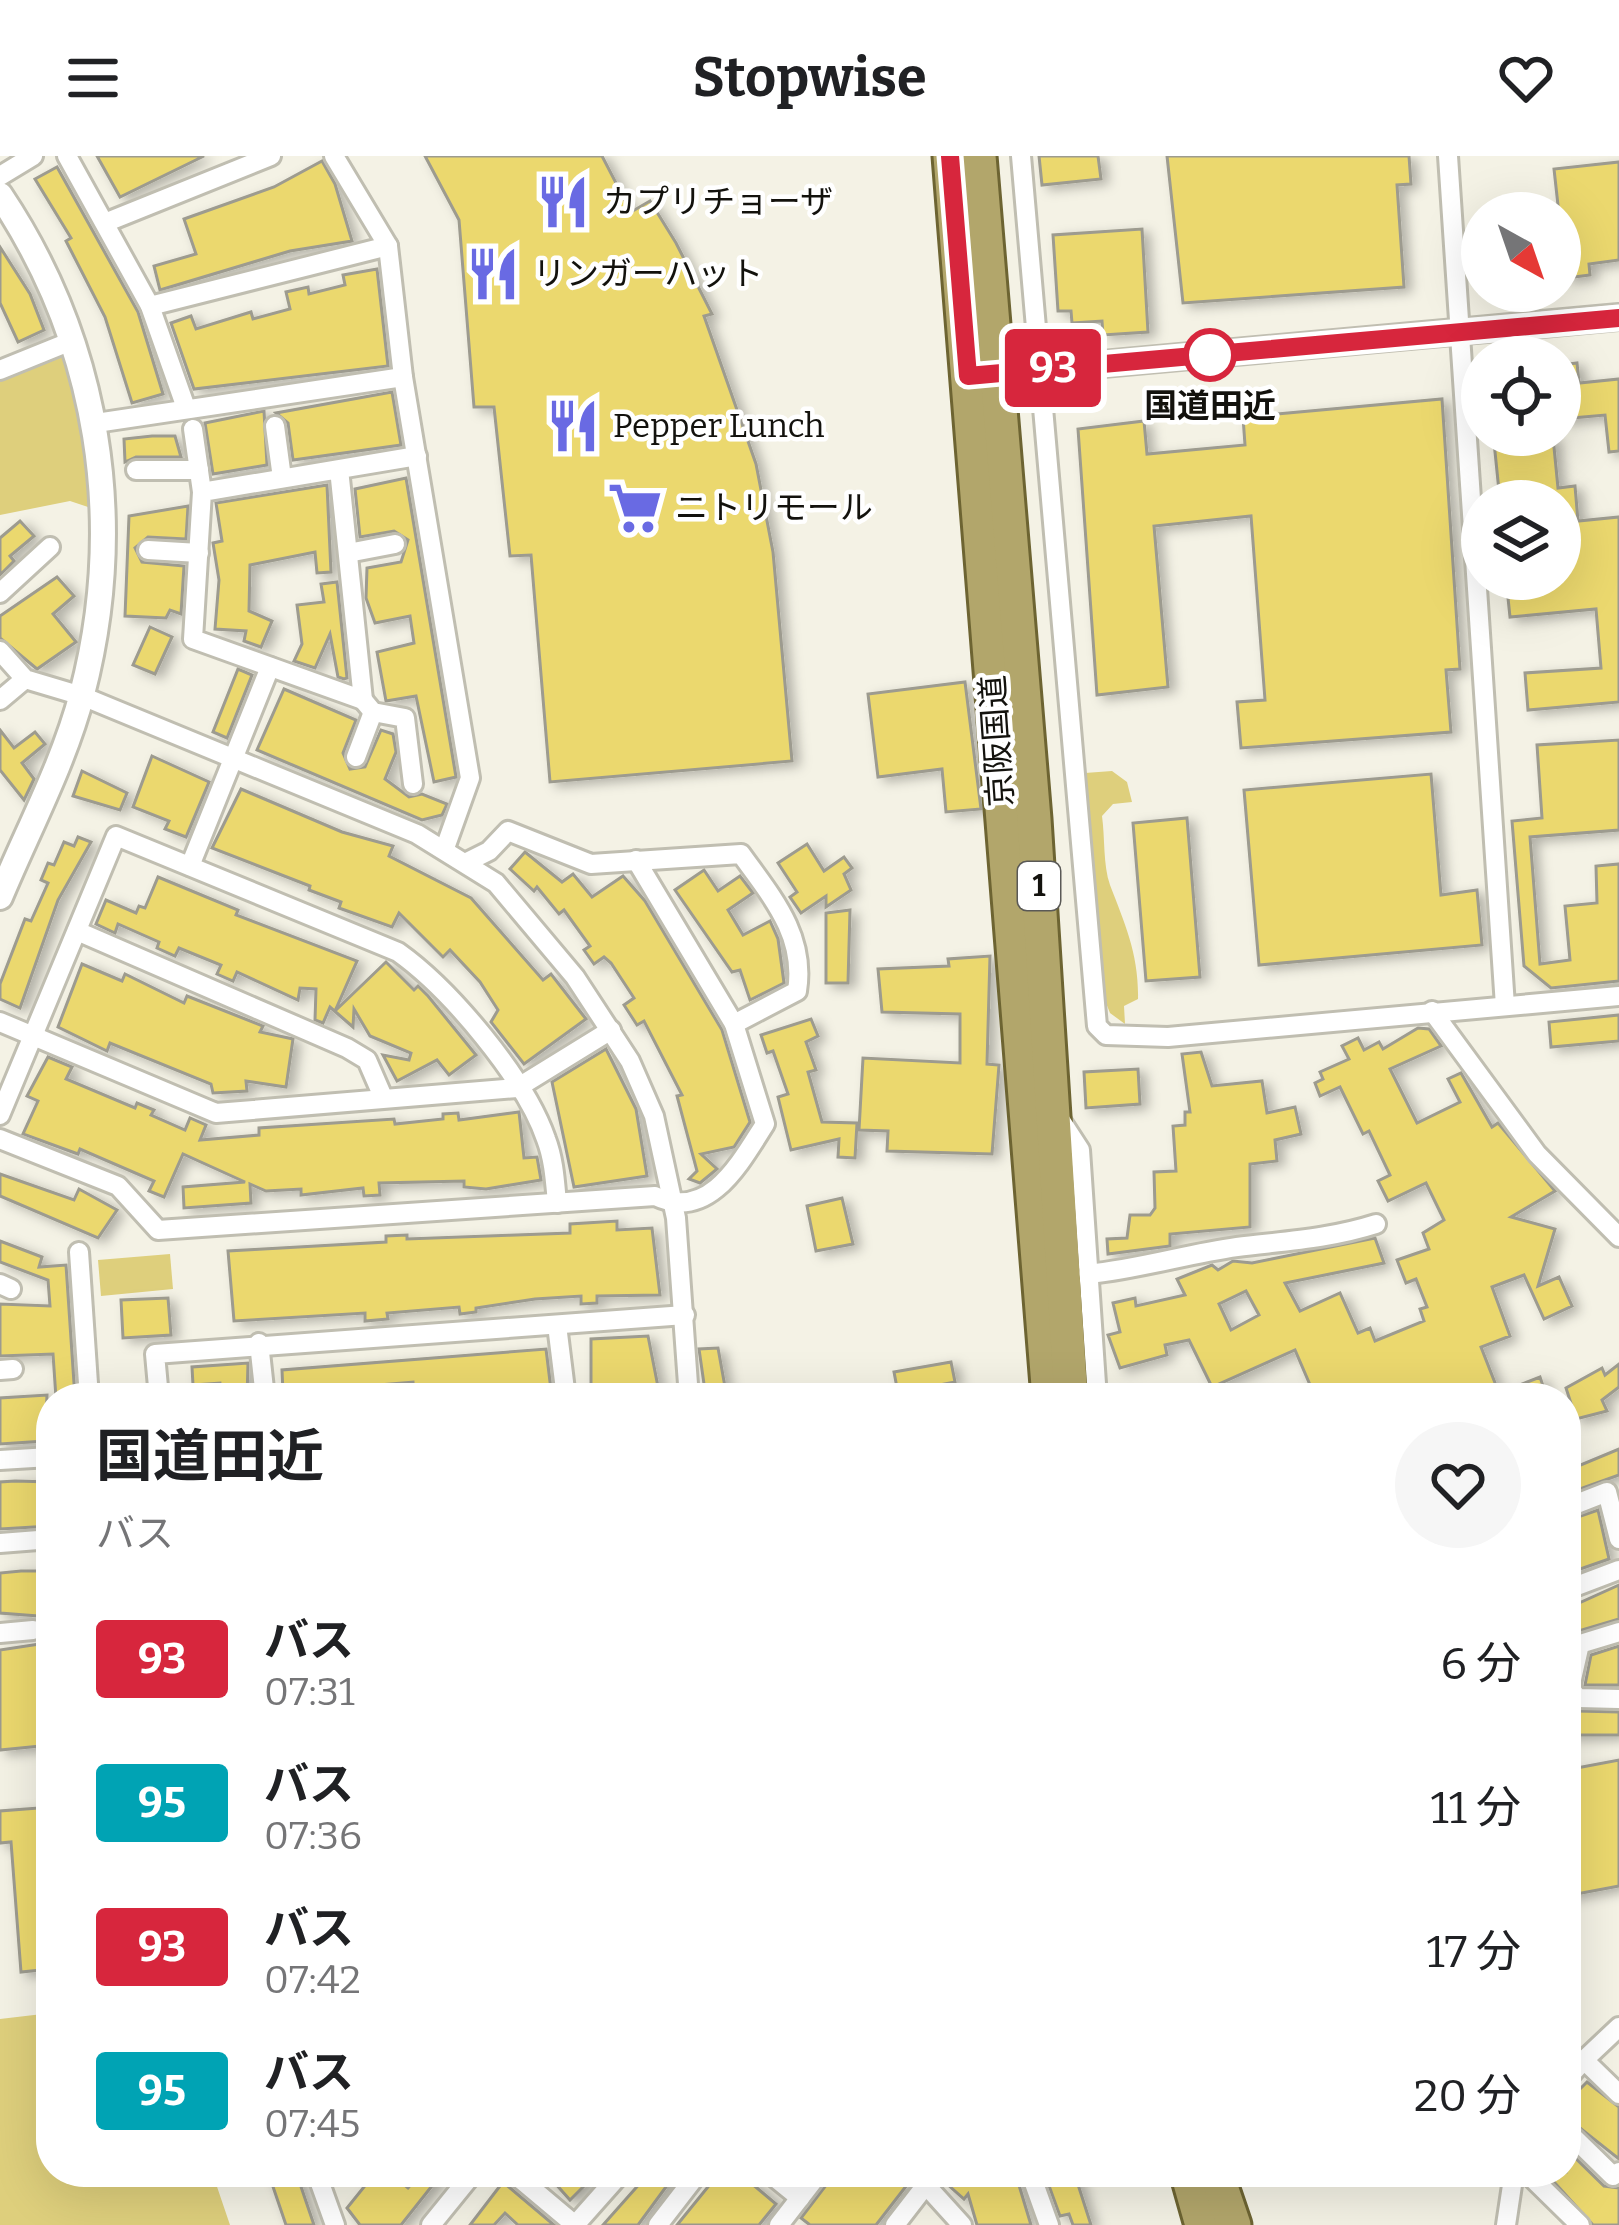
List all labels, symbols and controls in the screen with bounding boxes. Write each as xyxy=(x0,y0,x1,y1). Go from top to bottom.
icon: menu xyxy=(60,45,126,111)
icon: heart xyxy=(1493,45,1559,111)
text: Stopwise xyxy=(692,46,927,110)
restaurant icon: カプリチョーザ xyxy=(534,173,592,231)
place label: カプリチョーザ xyxy=(603,182,833,222)
north arrow xyxy=(1461,192,1581,312)
map controls xyxy=(1461,192,1581,600)
restaurant icon: リンガーハット xyxy=(464,245,522,303)
place label: リンガーハット xyxy=(533,254,763,294)
line badge: 93 xyxy=(999,329,1107,407)
marker: 国道田近 xyxy=(1185,330,1235,380)
button: locate xyxy=(1461,336,1581,456)
text: 93 xyxy=(1029,343,1077,393)
place label: 国道田近 xyxy=(1144,386,1276,426)
restaurant icon: Pepper Lunch xyxy=(544,397,602,455)
place label: Pepper Lunch xyxy=(613,406,825,446)
supermarket icon: ニトリモール xyxy=(606,479,664,537)
button: layers xyxy=(1461,480,1581,600)
place label: ニトリモール xyxy=(675,488,873,528)
street label: 京阪国道 xyxy=(972,674,1022,808)
road number: 1 xyxy=(1018,862,1060,910)
button: heart xyxy=(1395,1422,1521,1548)
text: 国道田近 xyxy=(96,1423,324,1491)
text: バス xyxy=(96,1511,174,1557)
text: バス xyxy=(264,1614,354,1668)
text: 93 xyxy=(138,1634,186,1684)
text: 6 分 xyxy=(1441,1637,1521,1691)
text: 07:31 xyxy=(264,1669,355,1715)
text: バス xyxy=(264,1758,354,1812)
text: 95 xyxy=(138,1778,186,1828)
text: 11 分 xyxy=(1430,1781,1521,1835)
text: 07:36 xyxy=(264,1813,362,1859)
text: バス xyxy=(264,1902,354,1956)
text: 93 xyxy=(138,1922,186,1972)
text: 17 分 xyxy=(1427,1925,1521,1979)
text: 07:42 xyxy=(264,1957,361,2003)
text: バス xyxy=(264,2046,354,2100)
text: 95 xyxy=(138,2066,186,2116)
text: 20 分 xyxy=(1414,2069,1521,2123)
text: 07:45 xyxy=(264,2101,360,2147)

